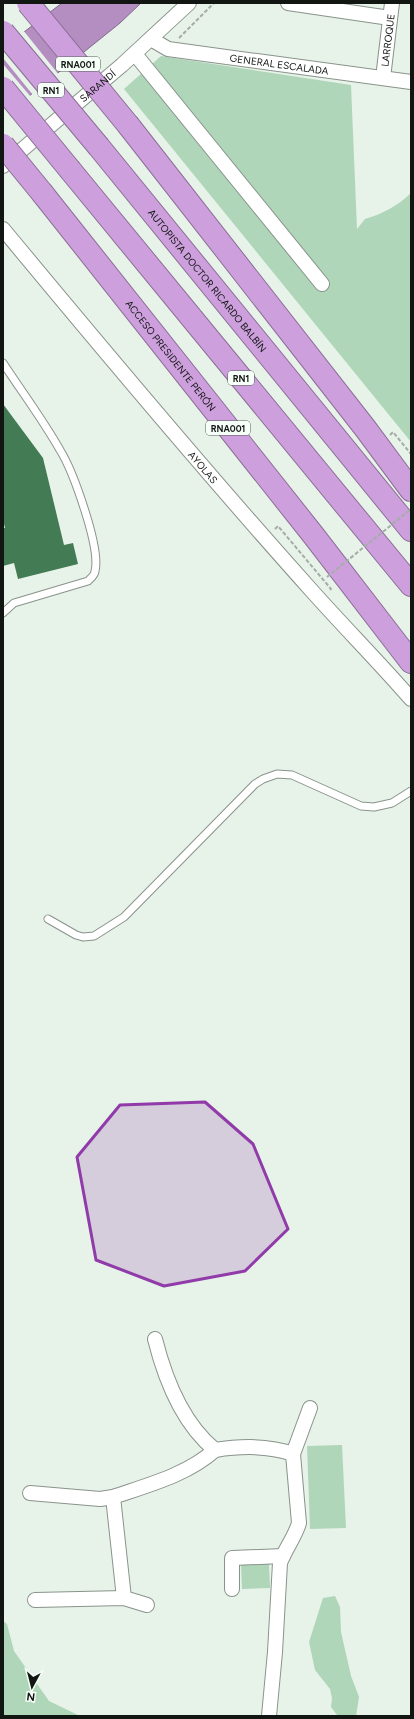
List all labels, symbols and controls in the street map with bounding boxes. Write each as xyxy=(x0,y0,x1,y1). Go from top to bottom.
street label: LARROQUE xyxy=(378,13,397,67)
street label: GENERAL ESCALADA xyxy=(229,51,330,77)
road number: RNA001 xyxy=(56,57,100,71)
street label: SARANDÍ xyxy=(77,67,118,105)
road number: RN1 xyxy=(38,83,64,97)
street label: AUTOPISTA DOCTOR RICARDO BALBÍN xyxy=(145,206,270,355)
street label: ACCESO PRESIDENTE PERÓN xyxy=(123,297,219,414)
road number: RN1 xyxy=(228,371,254,385)
road number: RNA001 xyxy=(206,421,250,435)
street label: AYOLAS xyxy=(186,448,221,486)
north arrow xyxy=(12,1667,52,1707)
text: N xyxy=(26,1689,36,1703)

